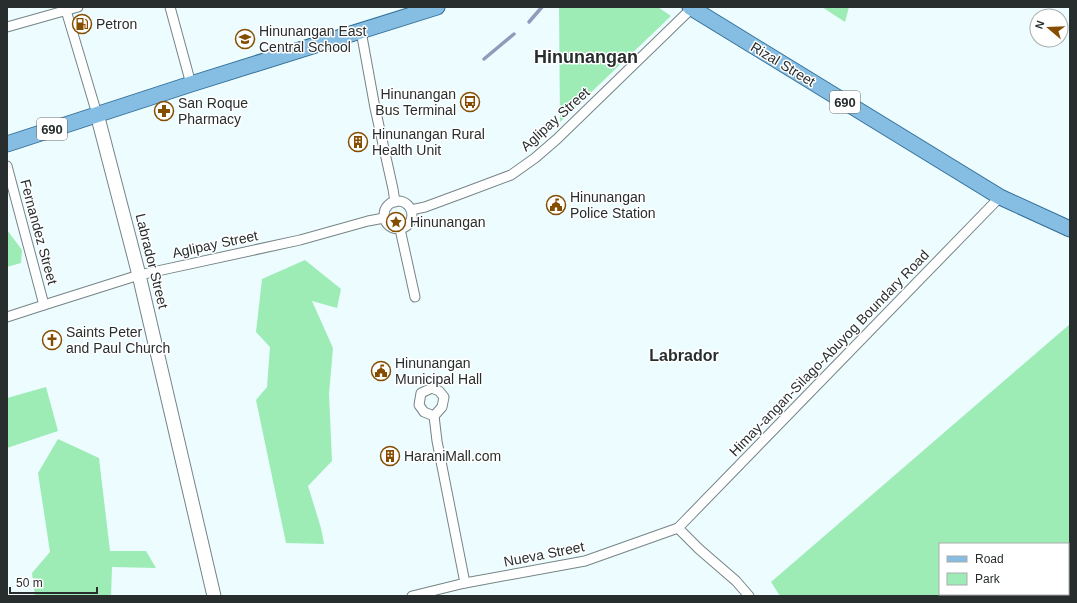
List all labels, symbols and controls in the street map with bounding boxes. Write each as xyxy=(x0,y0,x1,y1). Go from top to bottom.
north arrow xyxy=(1029,8,1069,48)
fuel station icon: Petron xyxy=(71,13,93,35)
place label: Petron xyxy=(96,16,137,32)
text: N xyxy=(1033,19,1047,30)
place label: Hinunangan East Central School xyxy=(259,23,367,55)
school or university icon: Hinunangan East Central School xyxy=(234,28,256,50)
street label: Rizal Street xyxy=(748,39,818,90)
district label: Hinunangan xyxy=(534,47,638,67)
street label: Aglipay Street xyxy=(517,84,593,154)
place label: Hinunangan Bus Terminal xyxy=(375,86,456,118)
bus stop icon: Hinunangan Bus Terminal xyxy=(459,91,481,113)
road number: 690 xyxy=(830,91,860,113)
place label: San Roque Pharmacy xyxy=(178,95,248,127)
pharmacy icon: San Roque Pharmacy xyxy=(153,100,175,122)
road number: 690 xyxy=(37,118,67,140)
place label: Hinunangan Rural Health Unit xyxy=(372,126,485,158)
building icon: Hinunangan Rural Health Unit xyxy=(347,131,369,153)
street label: Fernandez Street xyxy=(17,178,61,286)
place label: Hinunangan Police Station xyxy=(570,189,656,221)
public building icon: Hinunangan Police Station xyxy=(545,194,567,216)
place icon: Hinunangan xyxy=(385,211,407,233)
street label: Labrador Street xyxy=(132,212,172,310)
place label: Hinunangan xyxy=(410,214,486,230)
street label: Aglipay Street xyxy=(171,227,259,261)
street label: Himay-angan-Silago-Abuyog Boundary Road xyxy=(726,247,932,459)
place label: Saints Peter and Paul Church xyxy=(66,324,170,356)
church icon: Saints Peter and Paul Church xyxy=(41,329,63,351)
district label: Labrador xyxy=(649,347,719,364)
place label: Hinunangan Municipal Hall xyxy=(395,355,482,387)
public building icon: Hinunangan Municipal Hall xyxy=(370,360,392,382)
building icon: HaraniMall.com xyxy=(379,445,401,467)
place label: HaraniMall.com xyxy=(404,448,501,464)
street label: Nueva Street xyxy=(502,538,586,570)
legend xyxy=(939,543,1069,595)
text: Road xyxy=(975,552,1004,566)
scale bar xyxy=(10,569,97,595)
text: Park xyxy=(975,572,1001,586)
text: 50 m xyxy=(16,576,43,590)

